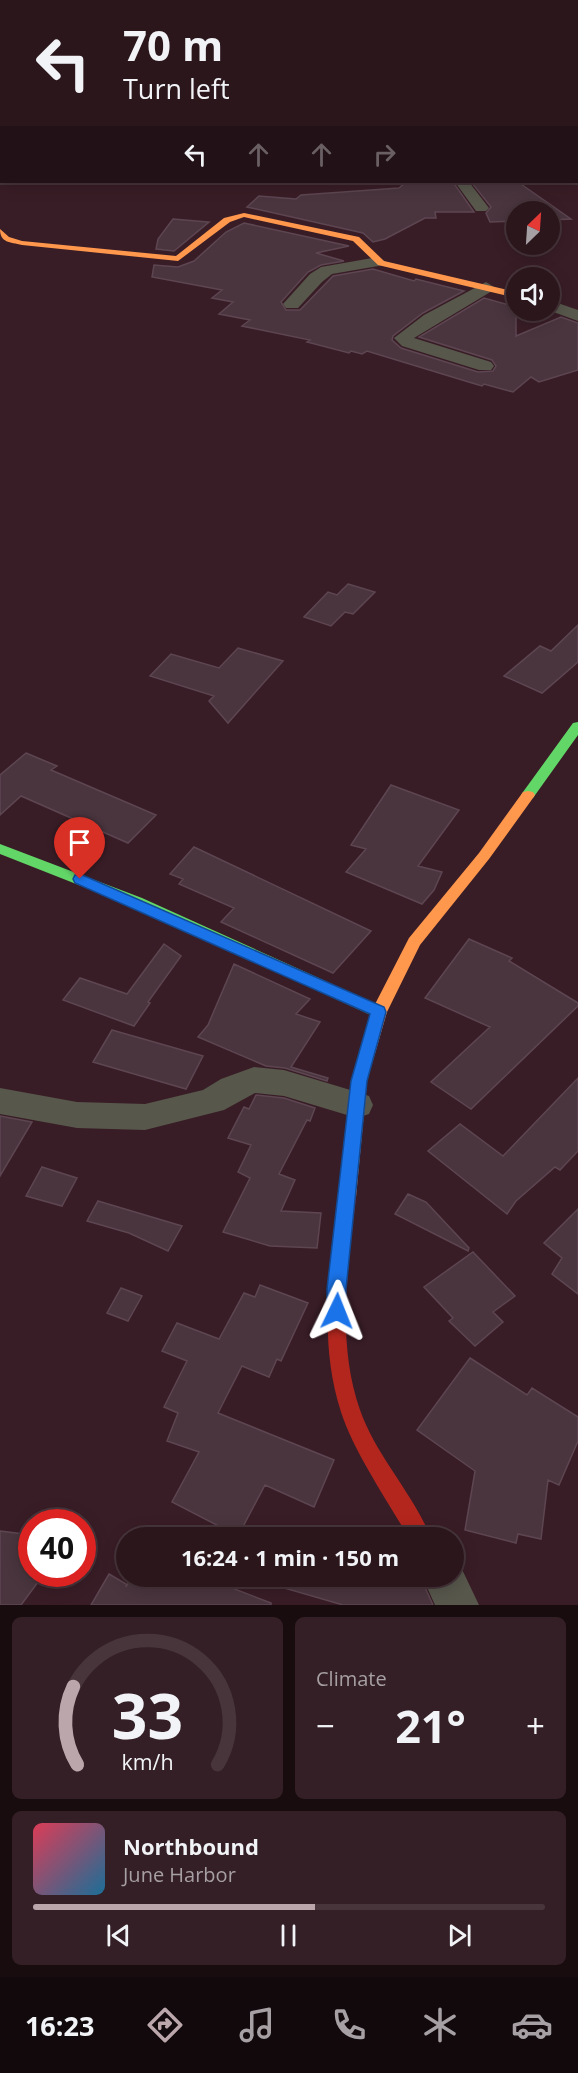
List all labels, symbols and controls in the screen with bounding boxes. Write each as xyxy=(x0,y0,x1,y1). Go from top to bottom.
text: 70 m xyxy=(123,16,223,73)
icon: left xyxy=(24,24,102,102)
text: Turn left xyxy=(123,70,230,107)
icon: left xyxy=(179,138,212,171)
icon: ahead xyxy=(242,138,275,171)
icon: ahead xyxy=(305,138,338,171)
icon: right xyxy=(368,138,401,171)
north arrow xyxy=(506,201,560,255)
map controls xyxy=(506,201,560,321)
button: sound xyxy=(506,267,560,321)
pin xyxy=(54,817,105,879)
icon: arrive xyxy=(63,826,96,859)
position arrow xyxy=(305,1279,369,1343)
speed limit sign: 40 xyxy=(18,1509,96,1587)
text: 16:24 · 1 min · 150 m xyxy=(181,1542,399,1572)
text: Climate xyxy=(316,1665,387,1692)
text: 33 xyxy=(112,1672,183,1757)
text: 21° xyxy=(395,1695,466,1756)
text: − xyxy=(316,1703,335,1748)
text: + xyxy=(526,1703,545,1748)
text: km/h xyxy=(121,1747,174,1776)
text: Northbound xyxy=(123,1831,259,1861)
text: June Harbor xyxy=(123,1861,236,1888)
icon: previous xyxy=(102,1919,135,1952)
icon: pause xyxy=(272,1919,305,1952)
icon: next xyxy=(443,1919,476,1952)
icon: directions xyxy=(144,2004,186,2046)
icon: music xyxy=(236,2004,278,2046)
icon: phone xyxy=(328,2004,370,2046)
icon: climate xyxy=(419,2004,461,2046)
icon: car xyxy=(511,2004,553,2046)
text: 16:23 xyxy=(25,2007,94,2044)

